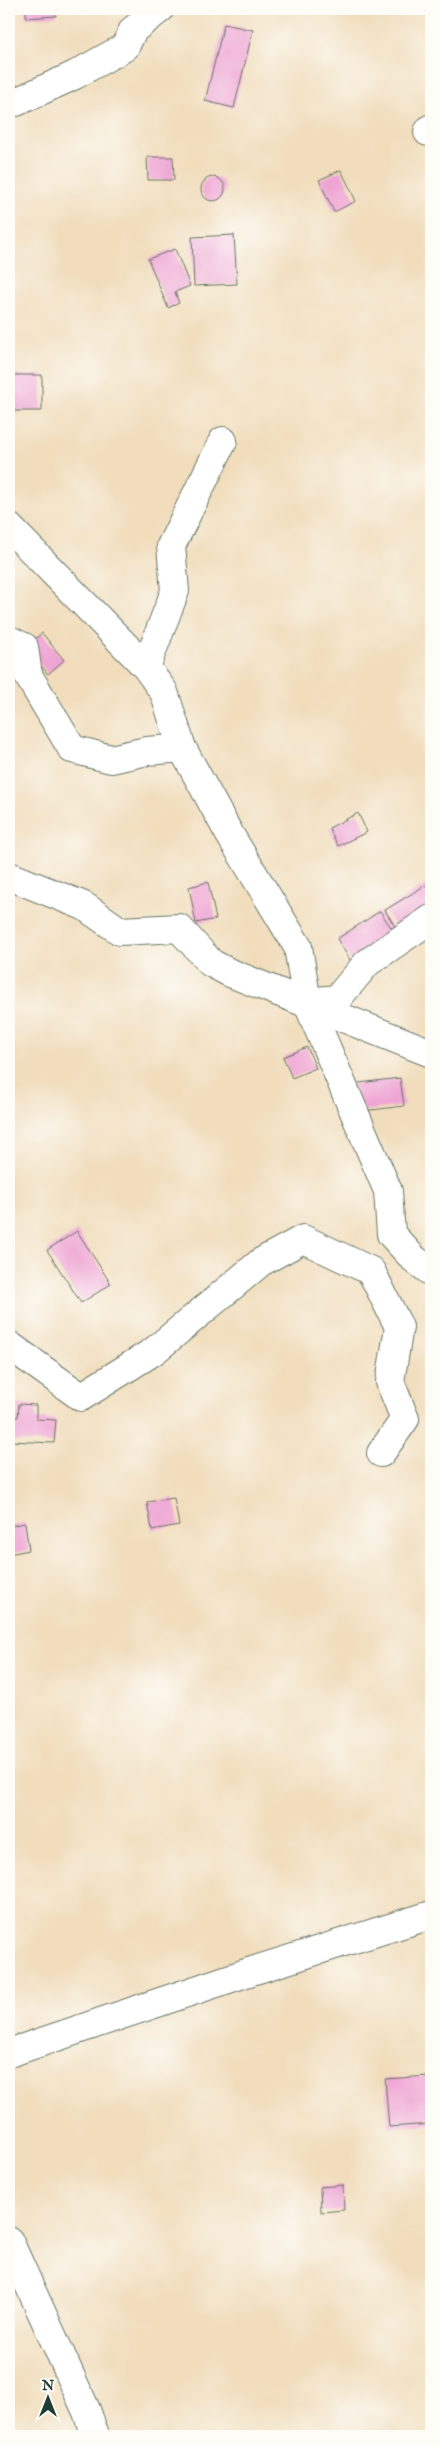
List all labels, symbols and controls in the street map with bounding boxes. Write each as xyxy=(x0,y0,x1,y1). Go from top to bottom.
north arrow xyxy=(22,2372,72,2422)
text: N xyxy=(41,2377,54,2395)

